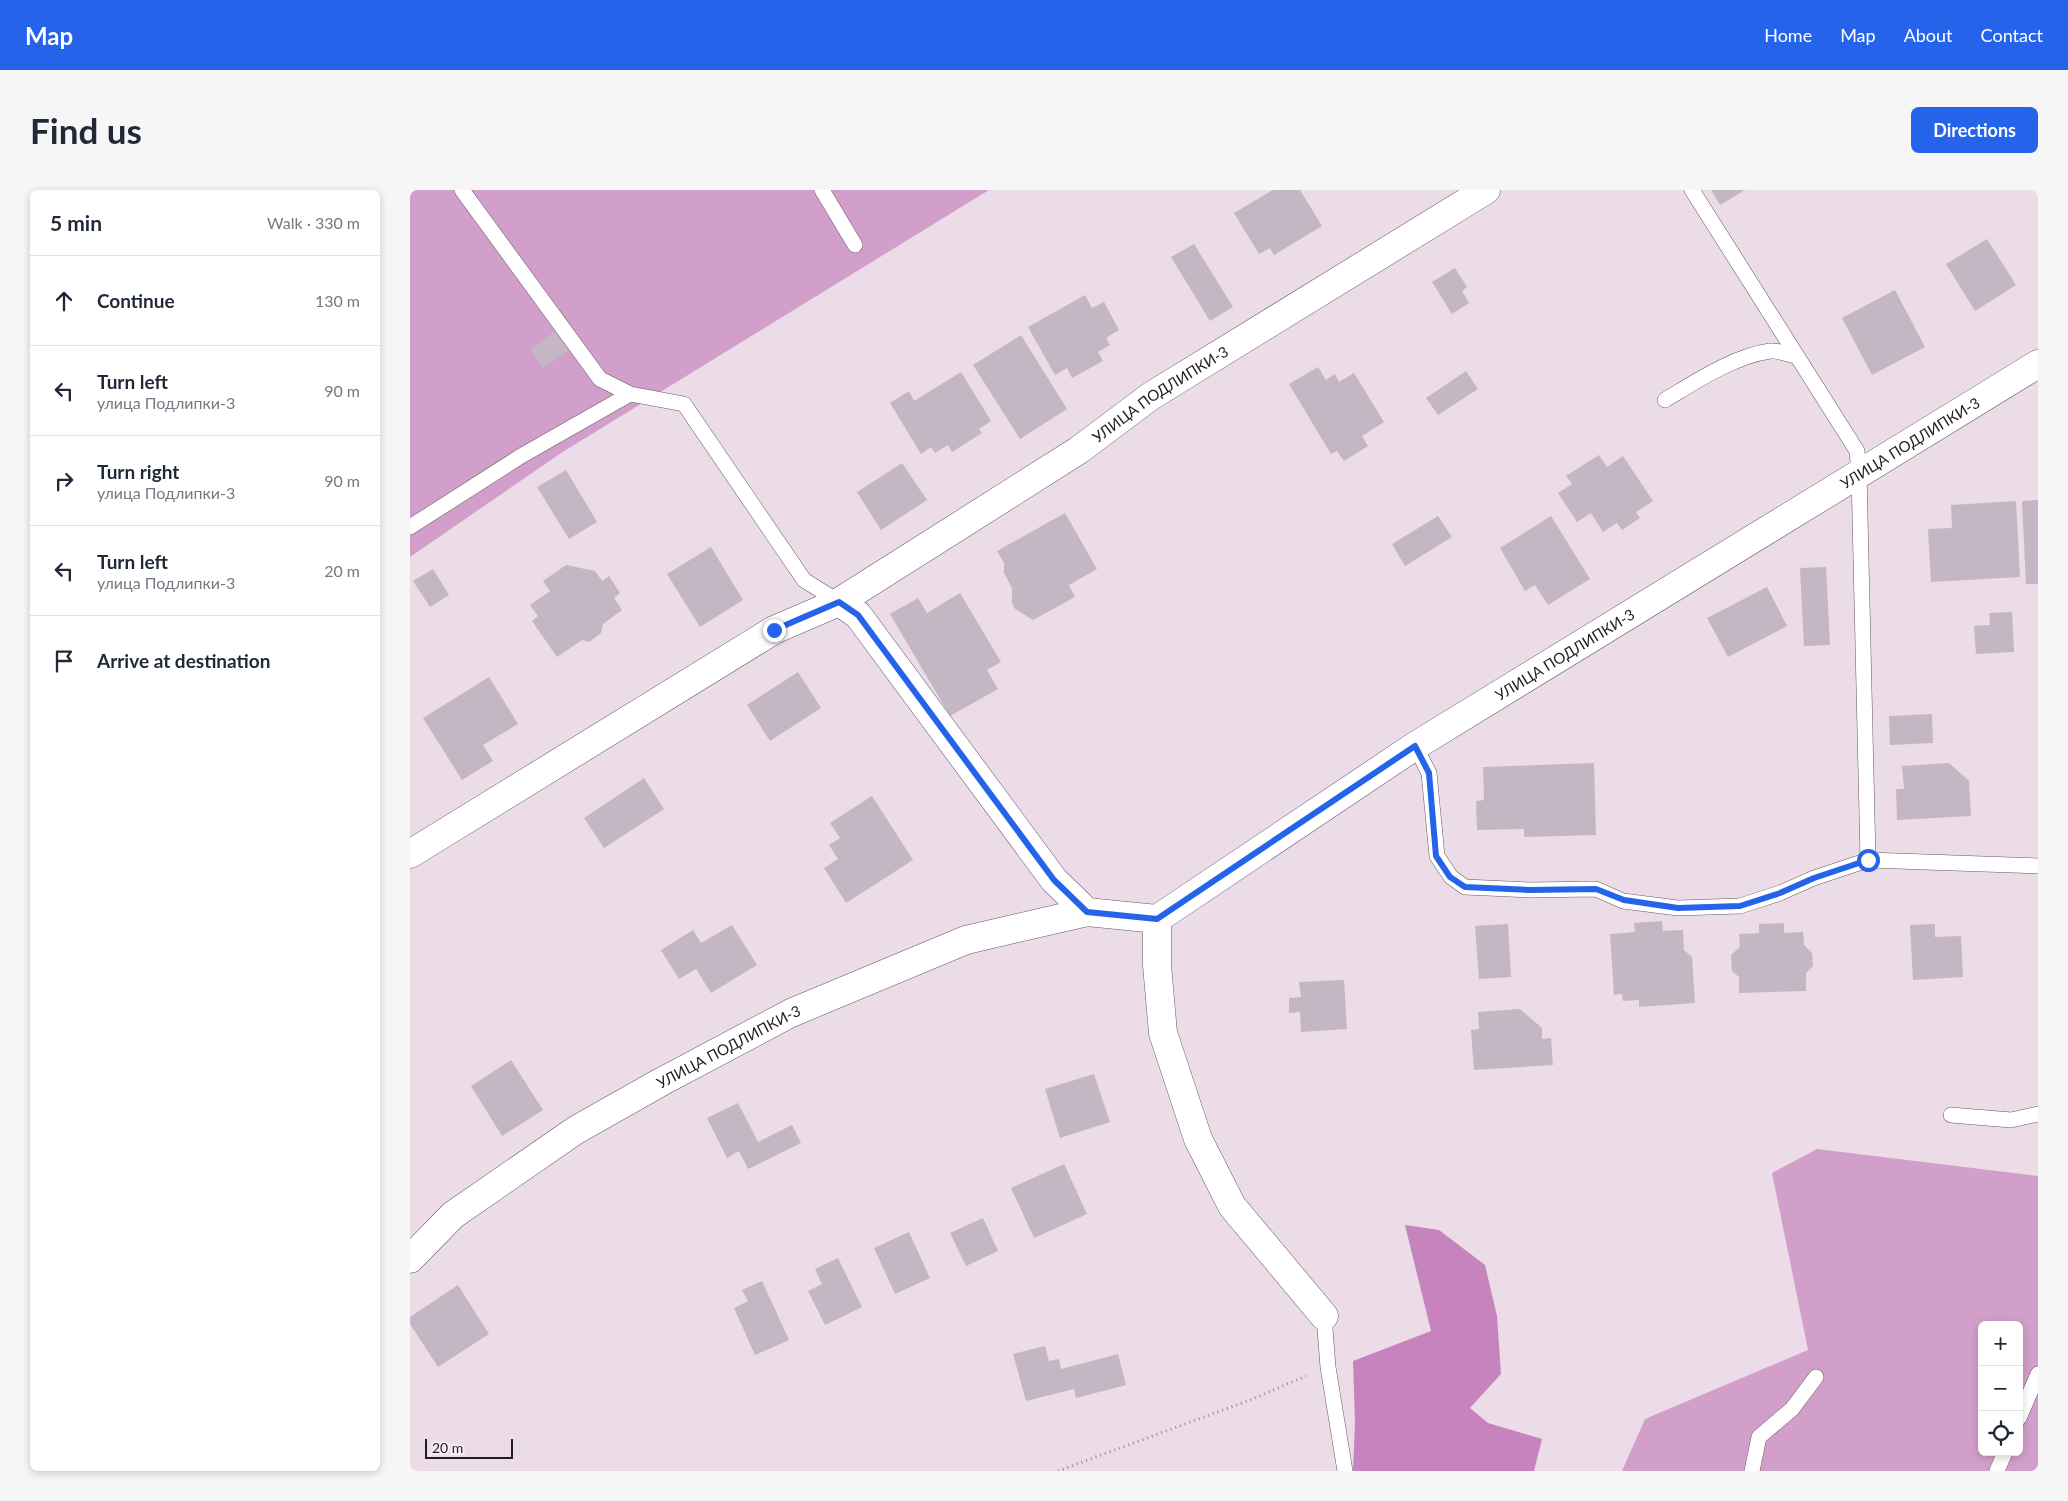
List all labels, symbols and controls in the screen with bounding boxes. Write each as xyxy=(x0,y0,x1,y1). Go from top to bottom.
text: Map xyxy=(25,21,73,50)
text: Home xyxy=(1764,24,1812,46)
text: Map xyxy=(1840,24,1876,46)
text: About xyxy=(1904,24,1953,46)
text: Contact xyxy=(1981,24,2043,46)
button: Directions xyxy=(1911,107,2038,153)
text: Find us xyxy=(30,109,142,151)
text: 5 min xyxy=(50,210,102,235)
text: Walk · 330 m xyxy=(267,213,360,232)
icon: ahead xyxy=(50,287,78,315)
text: Continue xyxy=(97,289,175,312)
text: 130 m xyxy=(315,291,360,310)
street label: УЛИЦА ПОДЛИПКИ-3 xyxy=(1089,342,1231,446)
text: Turn left xyxy=(97,370,168,393)
icon: left xyxy=(50,377,78,405)
text: 90 m xyxy=(324,381,360,400)
text: улица Подлипки-3 xyxy=(97,393,235,412)
street label: УЛИЦА ПОДЛИПКИ-3 xyxy=(1837,393,1983,492)
text: Turn right xyxy=(97,460,179,483)
icon: right xyxy=(50,467,78,495)
text: 90 m xyxy=(324,471,360,490)
text: улица Подлипки-3 xyxy=(97,483,235,502)
text: Turn left xyxy=(97,550,168,573)
icon: left xyxy=(50,557,78,585)
text: 20 m xyxy=(324,561,360,580)
text: улица Подлипки-3 xyxy=(97,573,235,592)
street label: УЛИЦА ПОДЛИПКИ-3 xyxy=(1492,605,1638,704)
route end xyxy=(763,619,786,642)
icon: arrive xyxy=(50,647,78,675)
text: Arrive at destination xyxy=(97,649,270,672)
route start xyxy=(1857,849,1880,872)
street label: УЛИЦА ПОДЛИПКИ-3 xyxy=(653,1001,803,1092)
map controls xyxy=(1978,1321,2023,1456)
button: + xyxy=(1978,1321,2023,1366)
button: − xyxy=(1978,1366,2023,1411)
button: locate xyxy=(1978,1411,2023,1456)
scale bar xyxy=(425,1436,512,1459)
text: 20 m xyxy=(432,1439,463,1456)

